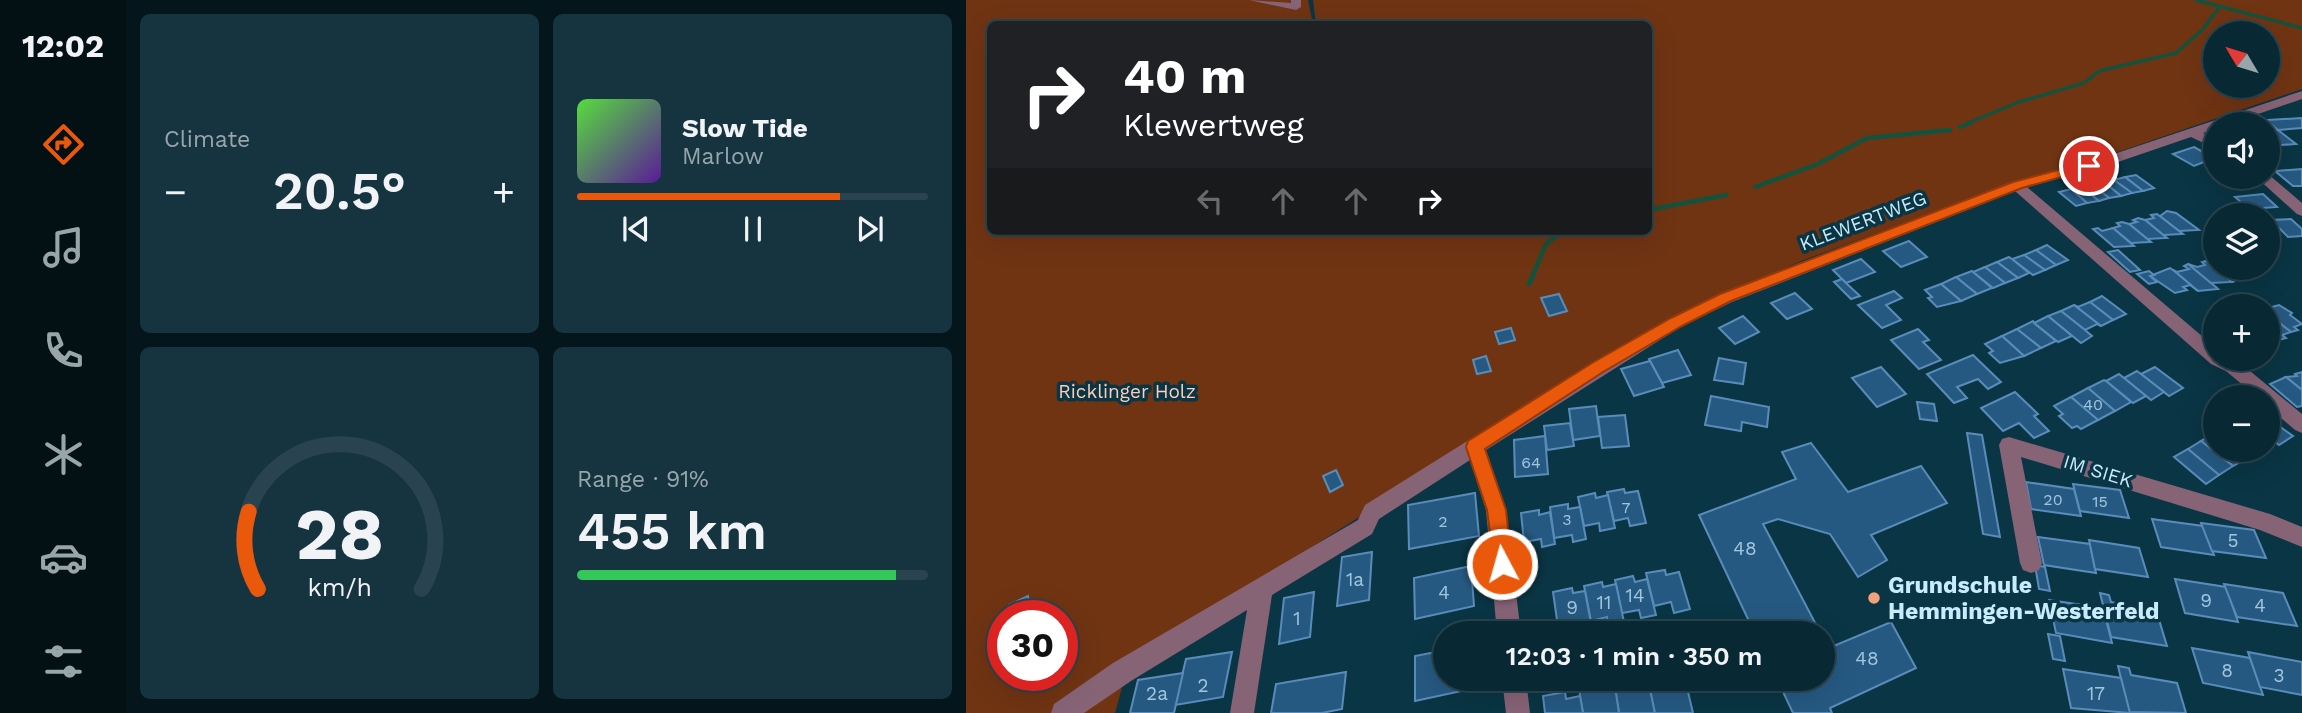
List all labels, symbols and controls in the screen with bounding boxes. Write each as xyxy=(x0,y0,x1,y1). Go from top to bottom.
north arrow xyxy=(2203,21,2280,98)
map controls xyxy=(2203,21,2280,462)
text: 12:02 xyxy=(22,27,104,65)
text: 40 m xyxy=(1123,47,1246,105)
icon: right xyxy=(1008,49,1099,140)
text: Klewertweg xyxy=(1123,106,1304,144)
button: sound xyxy=(2203,112,2280,189)
text: Slow Tide xyxy=(682,113,808,143)
icon: directions xyxy=(39,120,88,169)
text: Climate xyxy=(164,126,250,153)
pin xyxy=(2059,136,2119,196)
text: Marlow xyxy=(682,143,764,170)
icon: arrive xyxy=(2070,147,2108,185)
text: 20.5° xyxy=(273,161,406,222)
text: − xyxy=(164,170,187,214)
text: + xyxy=(492,170,515,214)
icon: left xyxy=(1191,182,1229,220)
icon: ahead xyxy=(1264,182,1302,220)
icon: ahead xyxy=(1337,182,1375,220)
icon: right xyxy=(1410,182,1448,220)
street label: KLEWERTWEG xyxy=(1796,186,1930,256)
button: layers xyxy=(2203,203,2280,280)
icon: previous xyxy=(617,210,655,248)
icon: pause xyxy=(734,210,772,248)
icon: next xyxy=(851,210,889,248)
icon: music xyxy=(39,223,88,272)
button: + xyxy=(2203,294,2280,371)
icon: phone xyxy=(39,326,88,375)
park label: Ricklinger Holz xyxy=(1058,380,1196,403)
button: − xyxy=(2203,385,2280,462)
house number: 40 xyxy=(2083,395,2103,414)
icon: climate xyxy=(39,430,88,479)
street label: IM SIEK xyxy=(2061,450,2135,492)
house number: 64 xyxy=(1521,453,1541,472)
text: Range · 91% xyxy=(577,466,709,493)
house number: 20 xyxy=(2043,490,2063,509)
text: 28 xyxy=(295,491,384,577)
house number: 15 xyxy=(2092,492,2108,511)
house number: 7 xyxy=(1622,498,1631,517)
text: 455 km xyxy=(577,501,767,562)
house number: 3 xyxy=(1562,510,1572,529)
house number: 2 xyxy=(1438,512,1448,531)
position arrow xyxy=(1465,527,1539,601)
house number: 5 xyxy=(2227,529,2239,552)
icon: car xyxy=(39,533,88,582)
house number: 48 xyxy=(1733,537,1757,560)
house number: 1a xyxy=(1346,568,1364,591)
place label: Grundschule Hemmingen-Westerfeld xyxy=(1888,572,2159,625)
text: km/h xyxy=(307,573,372,602)
house number: 4 xyxy=(1438,581,1450,604)
house number: 14 xyxy=(1625,584,1645,607)
house number: 9 xyxy=(2200,589,2212,612)
marker: Grundschule Hemmingen-Westerfeld xyxy=(1866,590,1882,606)
house number: 11 xyxy=(1597,591,1611,614)
house number: 4 xyxy=(2254,594,2266,617)
house number: 9 xyxy=(1566,596,1578,619)
speed limit sign: 30 xyxy=(987,600,1078,691)
house number: 1 xyxy=(1293,607,1301,630)
icon: filters xyxy=(39,637,88,686)
text: 12:03 · 1 min · 350 m xyxy=(1506,641,1762,671)
house number: 48 xyxy=(1855,647,1879,670)
house number: 8 xyxy=(2221,659,2233,682)
house number: 3 xyxy=(2273,664,2285,687)
house number: 2 xyxy=(1197,674,1209,697)
house number: 2a xyxy=(1146,682,1168,705)
house number: 17 xyxy=(2087,682,2105,705)

